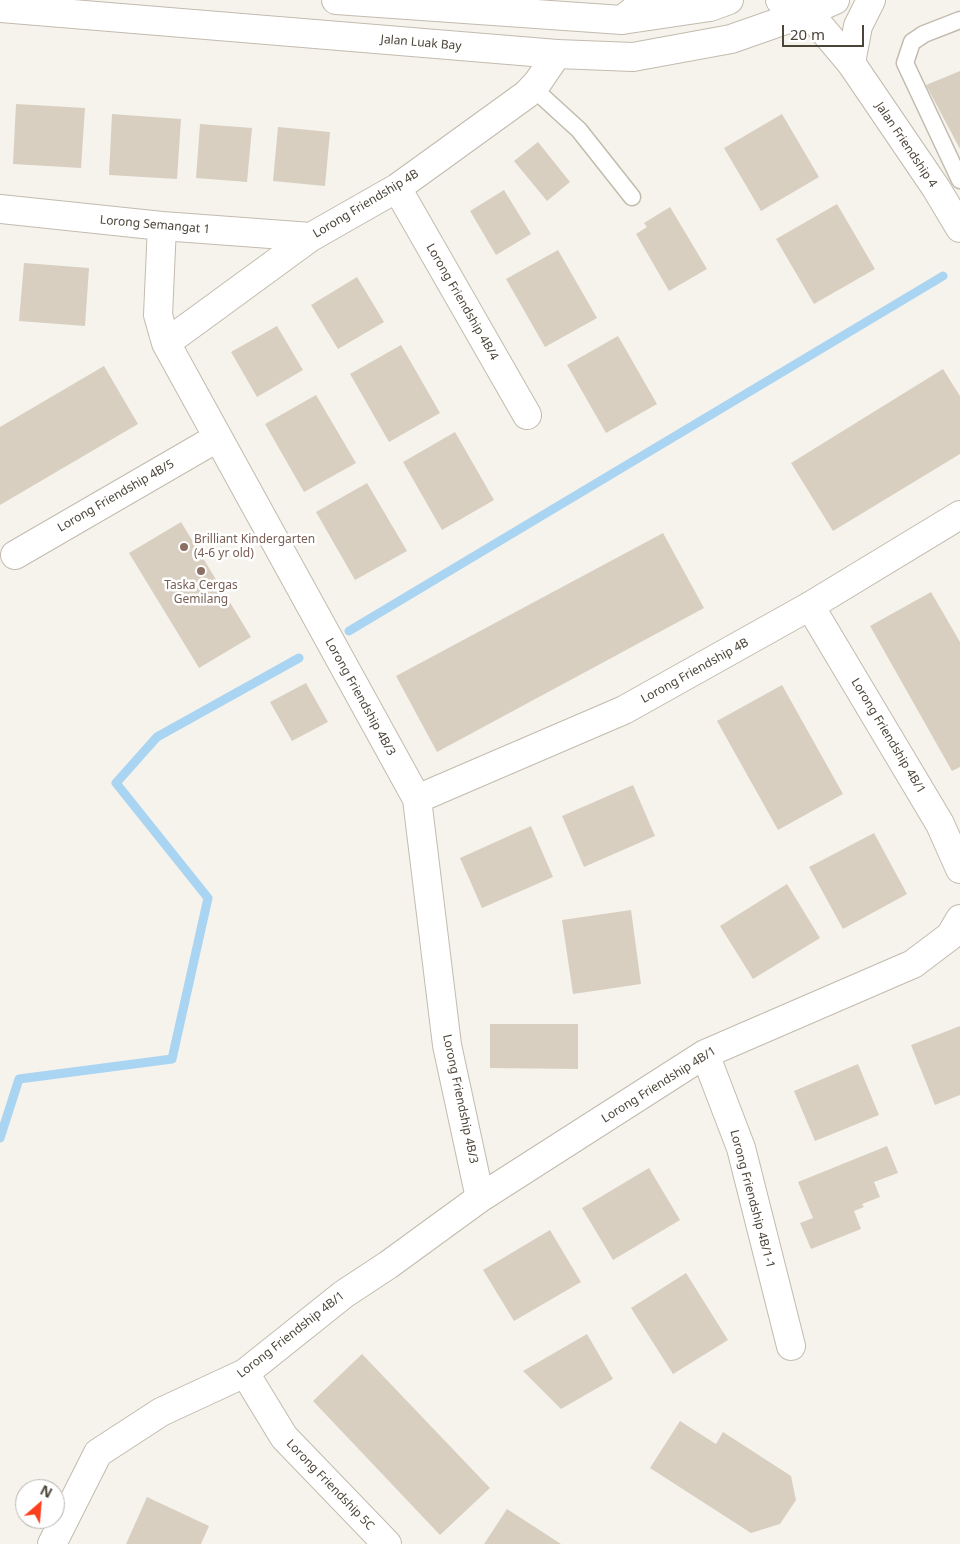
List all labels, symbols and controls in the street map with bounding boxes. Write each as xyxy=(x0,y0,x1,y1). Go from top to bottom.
scale bar xyxy=(785,15,868,47)
text: 20 m xyxy=(790,24,825,44)
street label: Jalan Luak Bay xyxy=(380,32,462,54)
street label: Jalan Friendship 4 xyxy=(872,100,940,190)
street label: Lorong Friendship 4B xyxy=(311,167,421,241)
street label: Lorong Semangat 1 xyxy=(99,213,211,237)
street label: Lorong Friendship 4B/4 xyxy=(423,241,501,363)
street label: Lorong Friendship 4B/5 xyxy=(55,457,177,535)
place label: Brilliant Kindergarten (4-6 yr old) xyxy=(194,533,315,561)
marker: Brilliant Kindergarten (4-6 yr old) xyxy=(178,541,190,553)
marker: Taska Cergas Gemilang xyxy=(195,565,207,577)
place label: Taska Cergas Gemilang xyxy=(164,579,238,607)
street label: Lorong Friendship 4B xyxy=(639,635,751,707)
street label: Lorong Friendship 4B/3 xyxy=(322,636,398,758)
street label: Lorong Friendship 4B/1 xyxy=(848,676,928,796)
street label: Lorong Friendship 4B/3 xyxy=(439,1033,481,1165)
street label: Lorong Friendship 4B/1 xyxy=(599,1044,719,1126)
street label: Lorong Friendship 4B/1-1 xyxy=(727,1128,777,1270)
street label: Lorong Friendship 4B/1 xyxy=(235,1289,347,1381)
street label: Lorong Friendship 5C xyxy=(283,1437,377,1533)
north arrow xyxy=(15,1479,65,1529)
text: N xyxy=(37,1480,56,1502)

